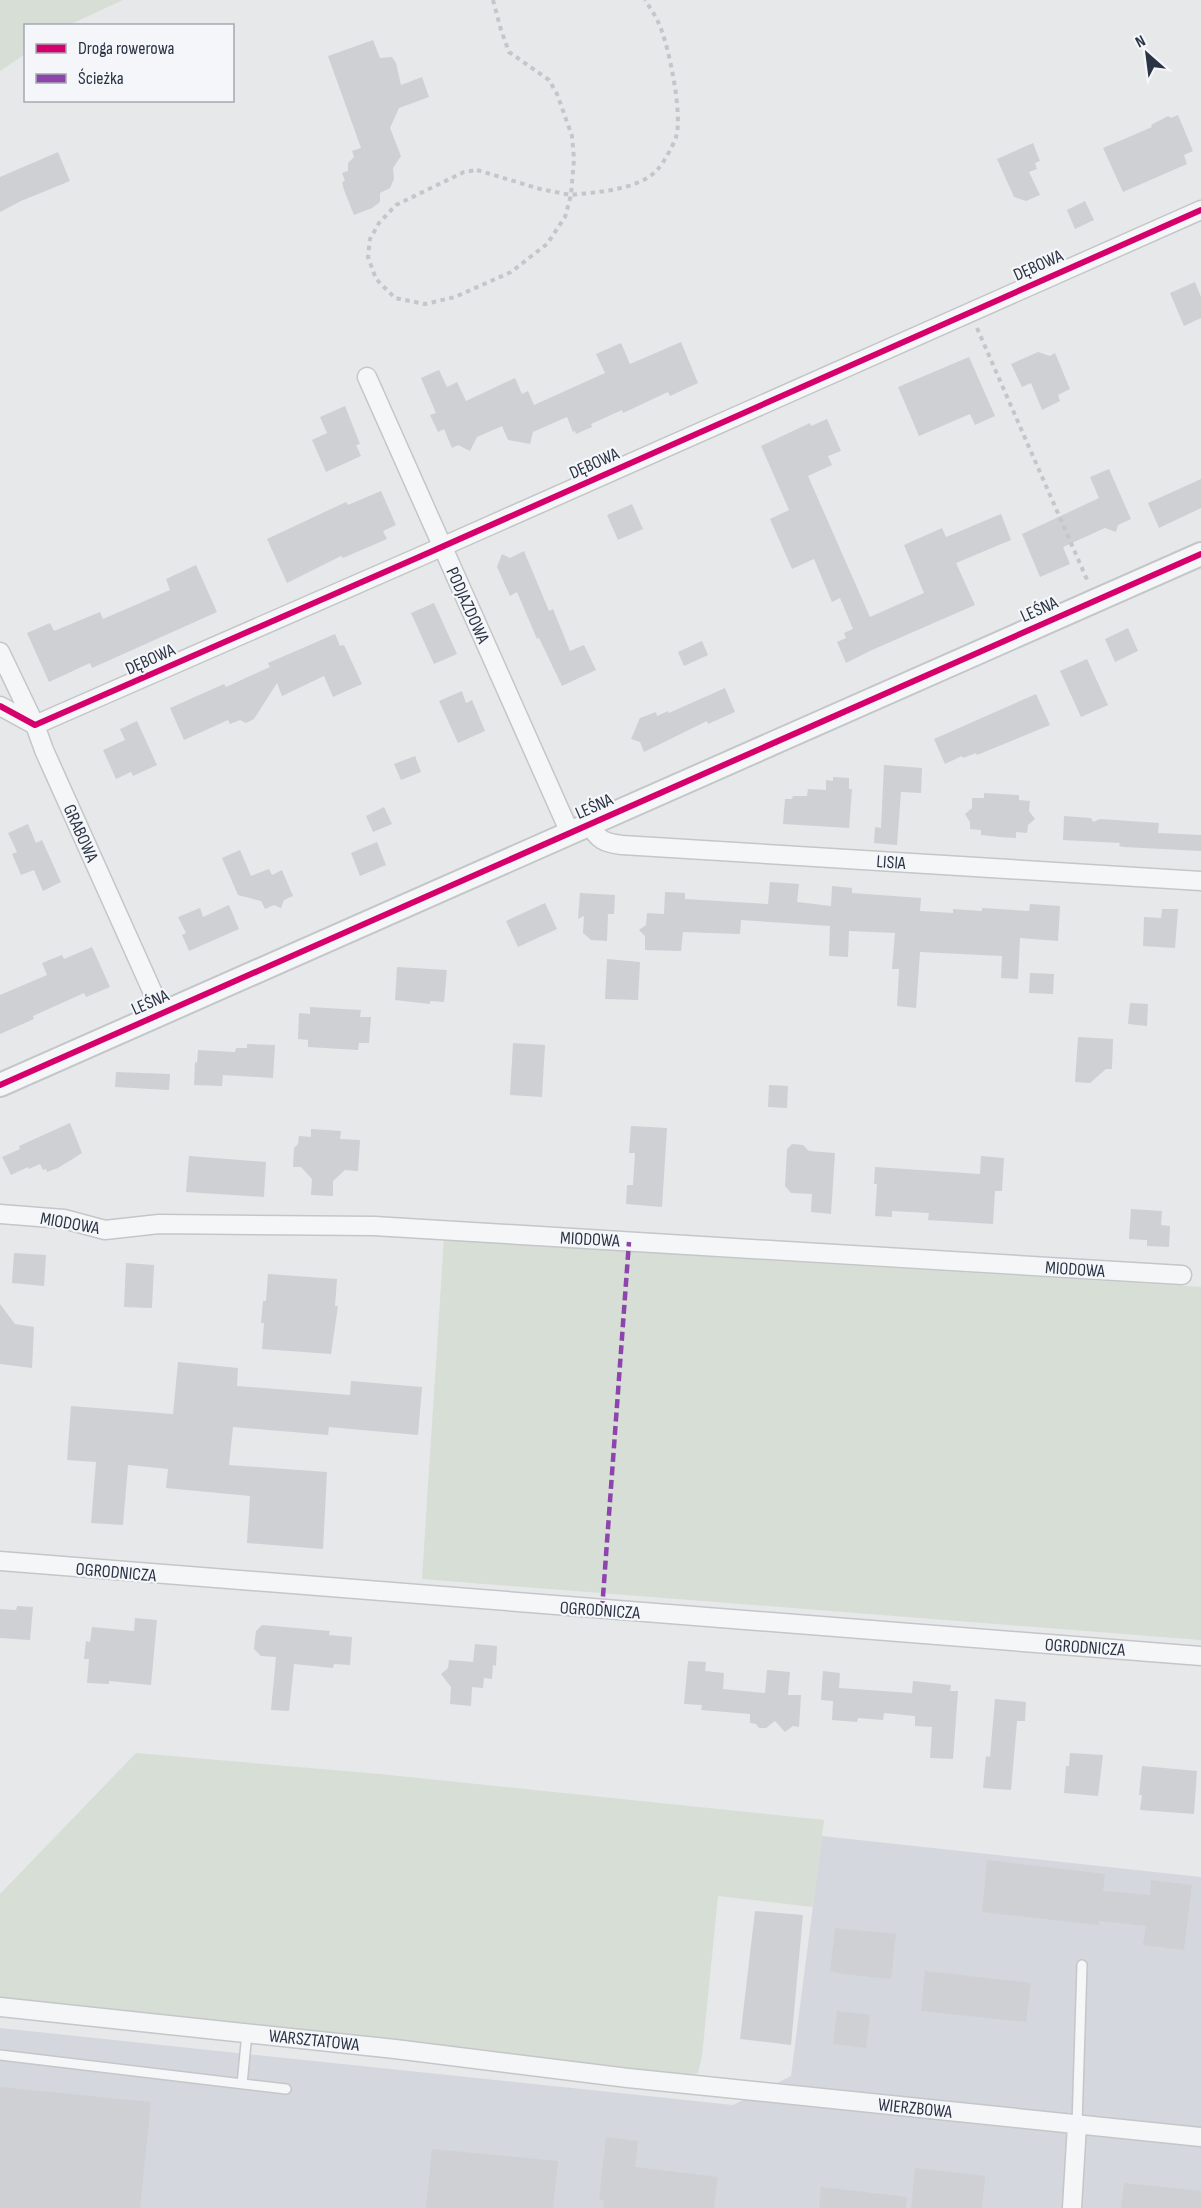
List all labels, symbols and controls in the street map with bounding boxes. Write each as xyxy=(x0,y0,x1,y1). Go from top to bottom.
legend xyxy=(24,24,234,102)
north arrow xyxy=(1117,24,1177,84)
text: N xyxy=(1132,32,1149,52)
text: Droga rowerowa xyxy=(78,38,175,59)
text: Ścieżka xyxy=(78,68,124,89)
street label: DĘBOWA xyxy=(1010,245,1067,286)
street label: DĘBOWA xyxy=(566,443,623,484)
street label: PODJAZDOWA xyxy=(441,564,494,647)
street label: LEŚNA xyxy=(1017,592,1061,627)
street label: DĘBOWA xyxy=(122,639,179,680)
street label: LEŚNA xyxy=(572,789,616,824)
street label: GRABOWA xyxy=(59,801,103,865)
street label: LISIA xyxy=(876,851,907,874)
street label: LEŚNA xyxy=(128,985,172,1020)
street label: MIODOWA xyxy=(39,1208,101,1239)
street label: MIODOWA xyxy=(560,1227,621,1252)
street label: MIODOWA xyxy=(1044,1257,1106,1282)
street label: OGRODNICZA xyxy=(75,1559,157,1586)
street label: OGRODNICZA xyxy=(559,1597,641,1624)
street label: OGRODNICZA xyxy=(1044,1634,1126,1661)
street label: WARSZTATOWA xyxy=(268,2025,361,2056)
street label: WIERZBOWA xyxy=(877,2094,953,2123)

